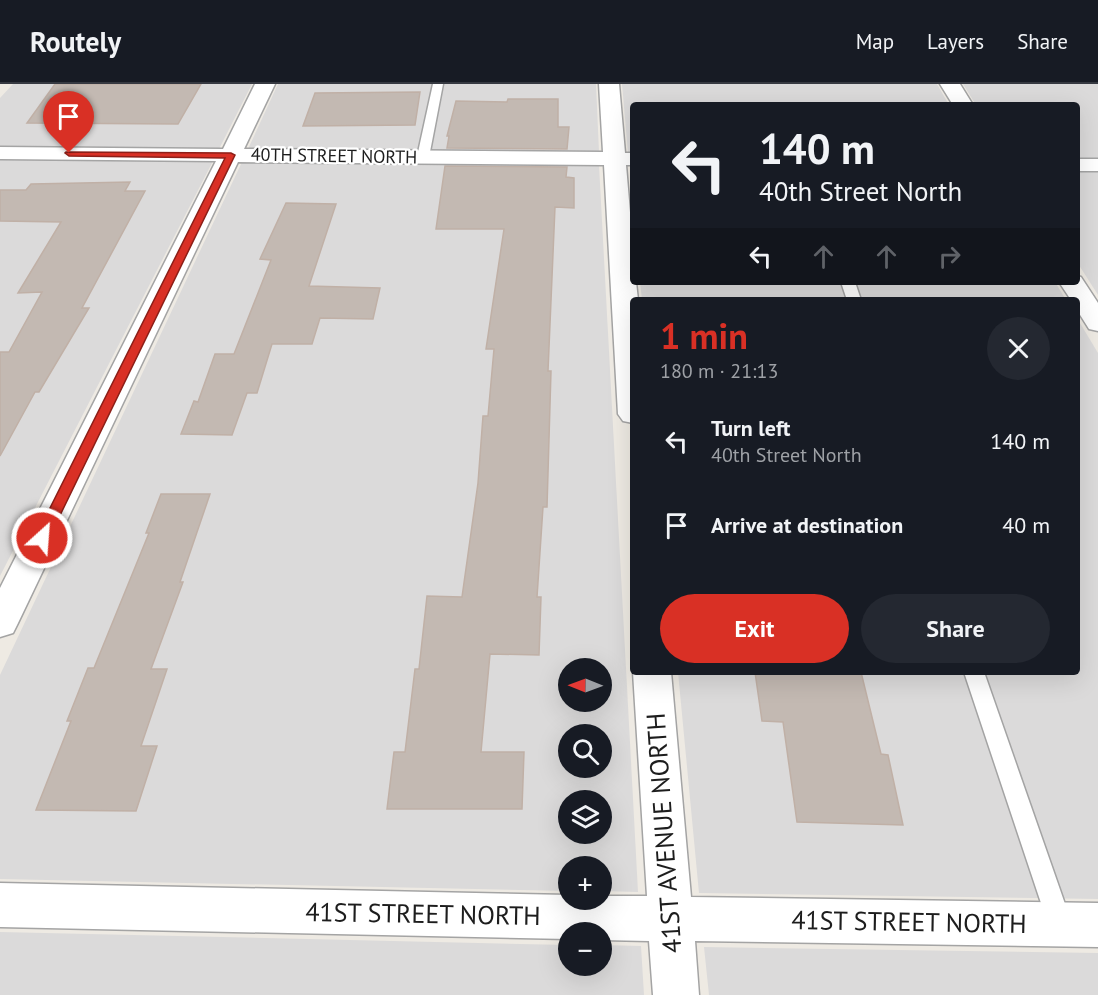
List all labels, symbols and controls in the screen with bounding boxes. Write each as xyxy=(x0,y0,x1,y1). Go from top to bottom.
text: Routely xyxy=(30,23,121,60)
text: Map xyxy=(856,28,894,55)
text: Layers xyxy=(927,28,984,55)
text: Share xyxy=(1017,28,1068,55)
pin xyxy=(43,91,94,153)
icon: arrive xyxy=(52,100,85,133)
text: 140 m xyxy=(759,121,875,176)
icon: left xyxy=(660,126,738,204)
street label: 40TH STREET NORTH xyxy=(251,143,417,168)
text: 40th Street North xyxy=(759,174,962,208)
icon: left xyxy=(744,240,777,273)
icon: ahead xyxy=(807,240,840,273)
icon: ahead xyxy=(870,240,903,273)
icon: right xyxy=(933,240,966,273)
text: 1 min xyxy=(660,312,748,359)
button: close xyxy=(987,317,1050,380)
text: 180 m · 21:13 xyxy=(660,358,778,384)
text: Turn left xyxy=(711,414,791,442)
icon: left xyxy=(660,425,693,458)
text: 140 m xyxy=(990,427,1050,455)
text: 40th Street North xyxy=(711,442,862,468)
position arrow xyxy=(10,506,74,570)
icon: arrive xyxy=(660,509,693,542)
text: Arrive at destination xyxy=(711,511,903,539)
text: 40 m xyxy=(1002,511,1050,539)
button: Exit xyxy=(660,594,849,663)
button: Share xyxy=(861,594,1050,663)
north arrow xyxy=(558,658,612,712)
map controls xyxy=(558,658,612,976)
street label: 41ST AVENUE NORTH xyxy=(639,712,688,954)
button: search xyxy=(558,724,612,778)
button: layers xyxy=(558,790,612,844)
button: + xyxy=(558,856,612,910)
street label: 41ST STREET NORTH xyxy=(305,895,541,932)
street label: 41ST STREET NORTH xyxy=(791,903,1027,940)
button: − xyxy=(558,922,612,976)

